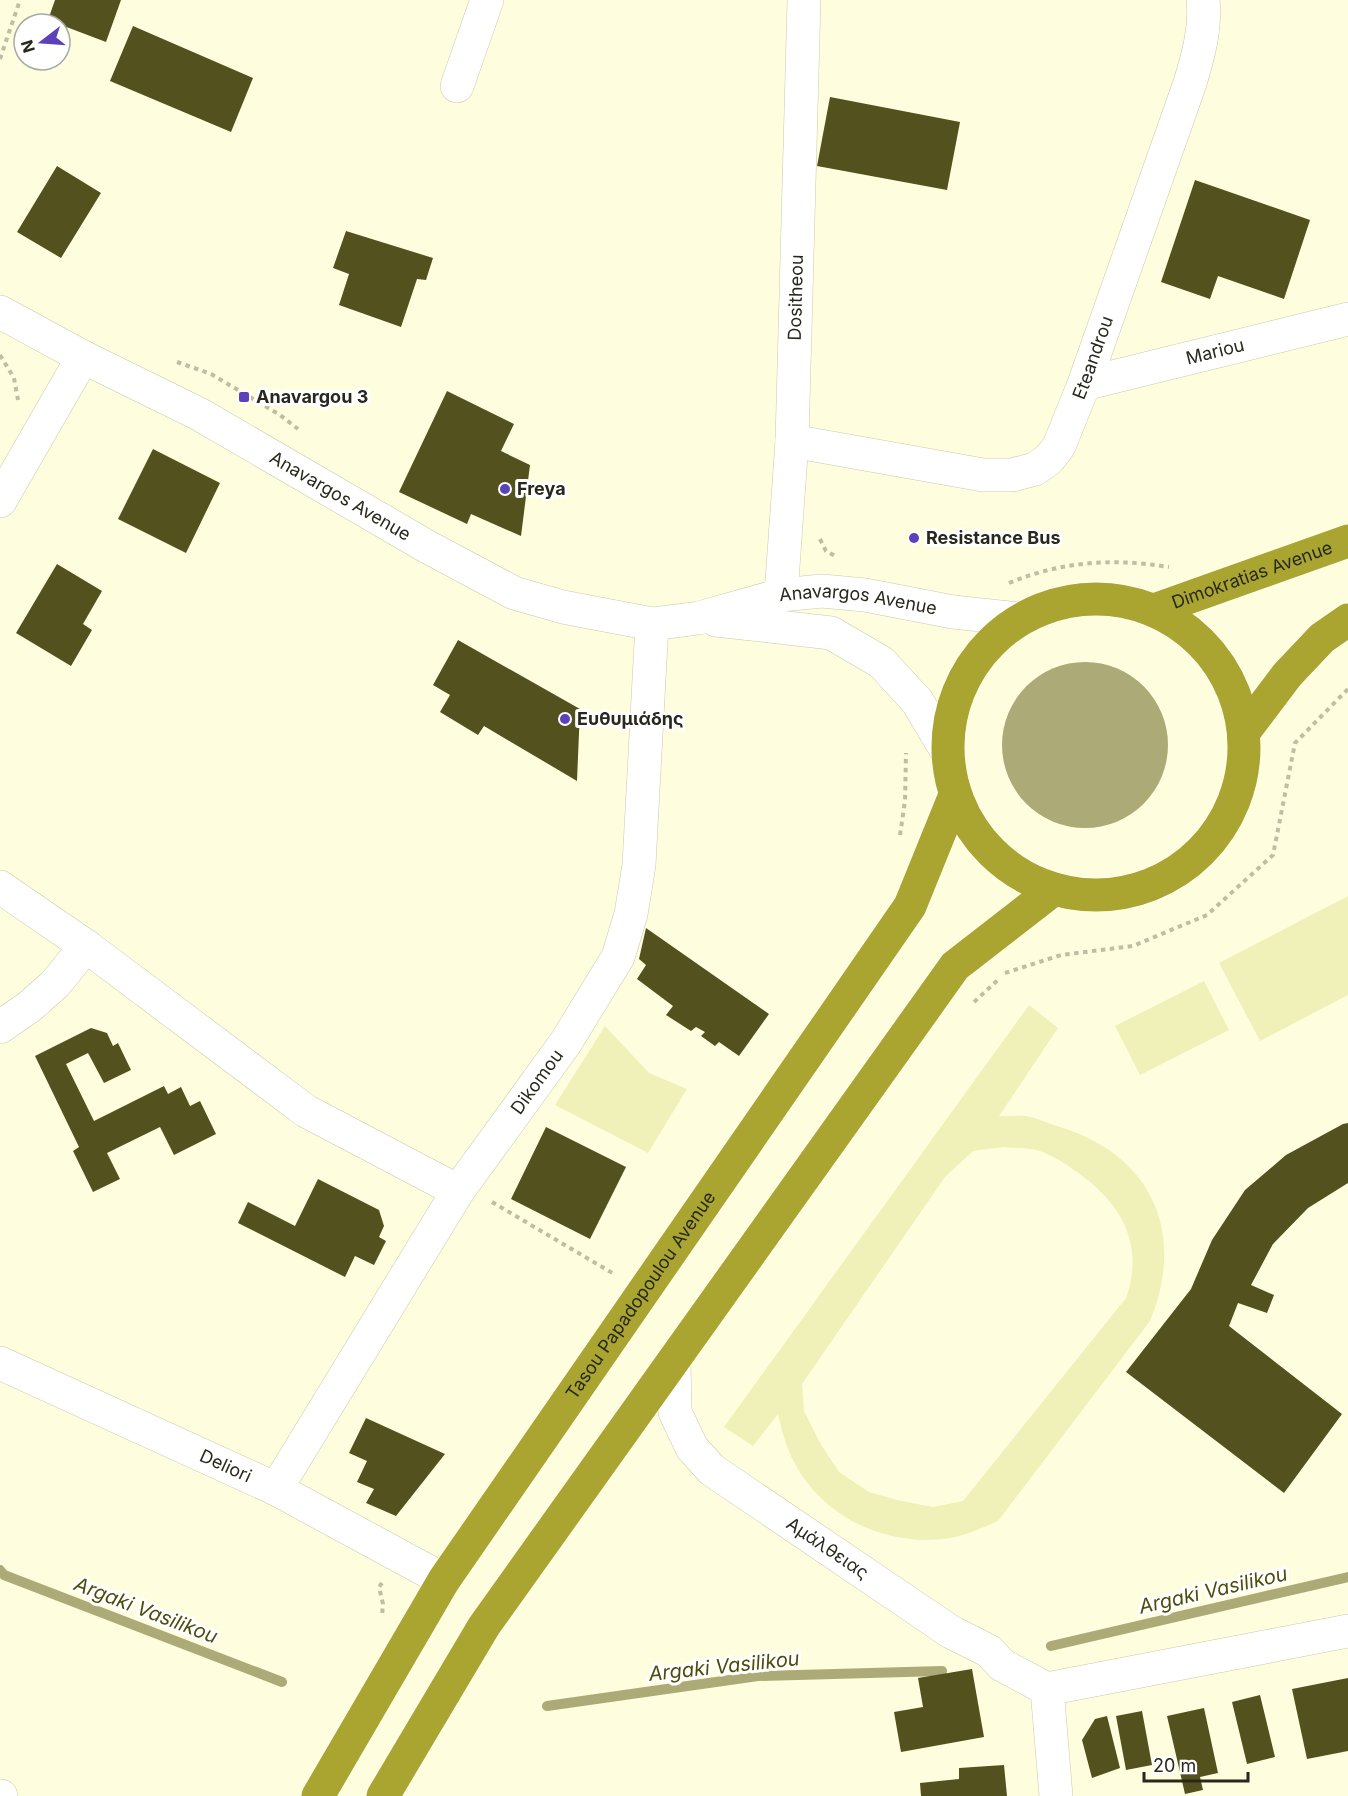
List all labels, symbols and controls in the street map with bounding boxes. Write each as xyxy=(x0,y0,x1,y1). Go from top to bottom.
north arrow xyxy=(12,12,72,72)
text: N xyxy=(16,38,39,55)
street label: Dositheou xyxy=(784,254,807,341)
street label: Eteandrou xyxy=(1068,313,1117,402)
street label: Mariou xyxy=(1184,334,1246,369)
place label: Anavargou 3 xyxy=(256,386,368,407)
marker: Anavargou 3 xyxy=(237,390,251,404)
street label: Anavargos Avenue xyxy=(266,447,415,545)
place label: Freya xyxy=(517,478,566,499)
marker: Freya xyxy=(498,482,512,496)
place label: Resistance Bus xyxy=(926,527,1060,548)
marker: Resistance Bus xyxy=(907,531,921,545)
street label: Dimokratias Avenue xyxy=(1169,536,1335,613)
street label: Anavargos Avenue xyxy=(778,580,939,619)
place label: Ευθυμιάδης xyxy=(577,708,684,729)
marker: Ευθυμιάδης xyxy=(558,712,572,726)
street label: Dikomou xyxy=(506,1045,567,1118)
street label: Tasou Papadopoulou Avenue xyxy=(561,1187,719,1403)
street label: Deliori xyxy=(197,1445,255,1486)
street label: Αμάλθειας xyxy=(783,1513,873,1583)
water label: Argaki Vasilikou xyxy=(1135,1561,1290,1619)
water label: Argaki Vasilikou xyxy=(70,1571,221,1648)
water label: Argaki Vasilikou xyxy=(646,1646,801,1686)
scale bar xyxy=(1144,1745,1248,1783)
text: 20 m xyxy=(1153,1755,1196,1776)

